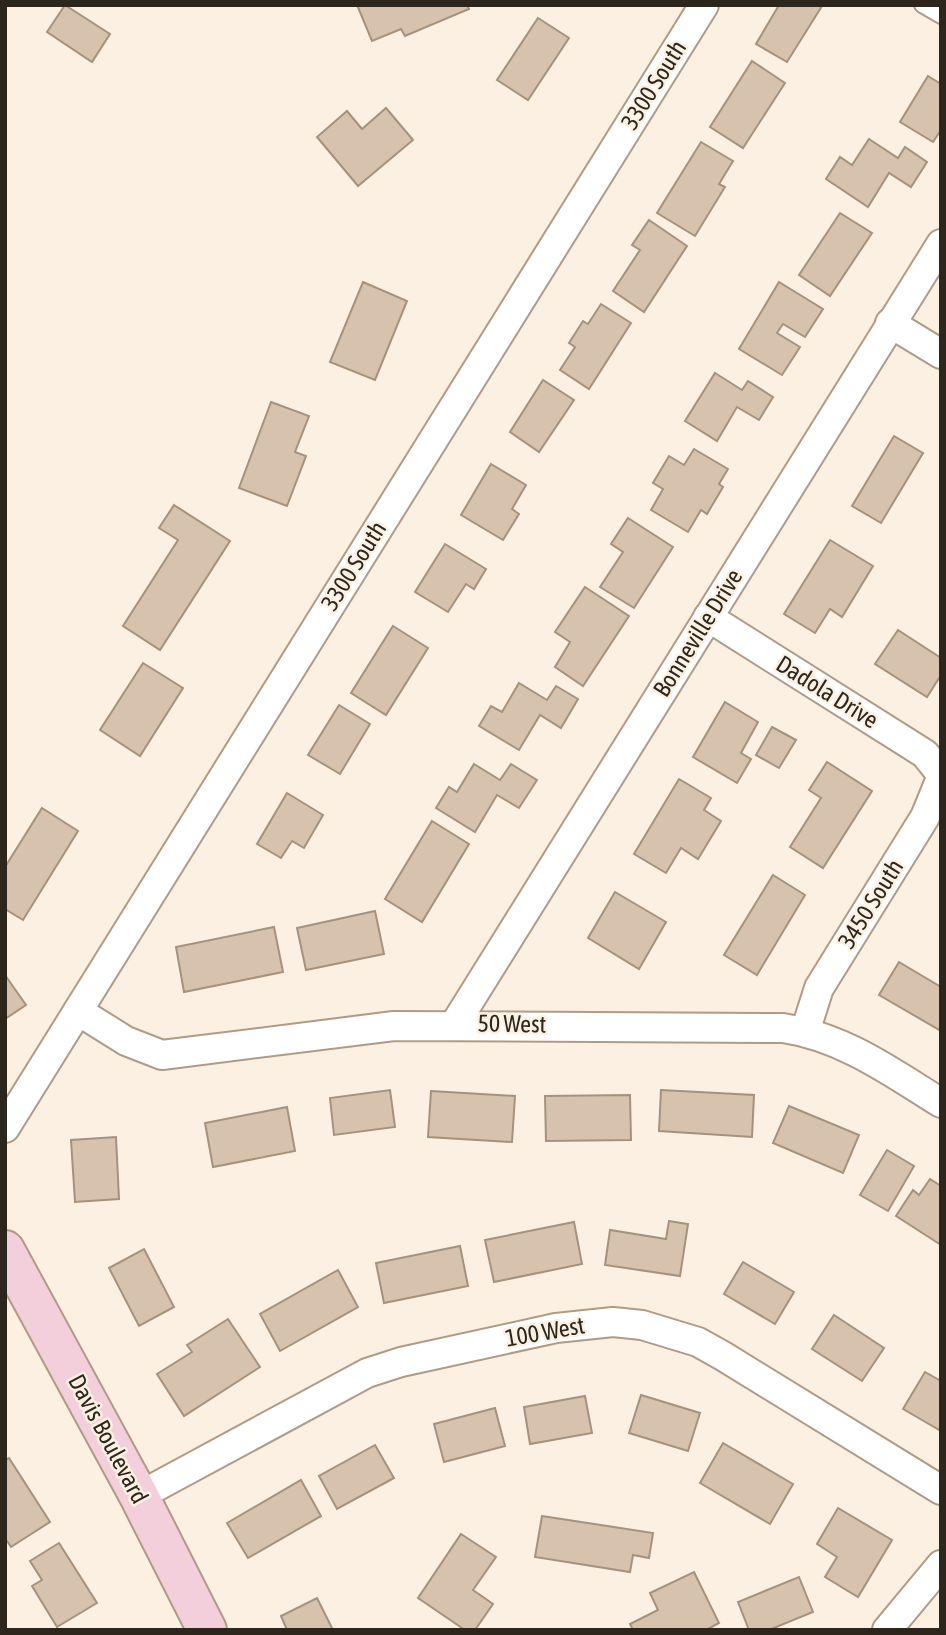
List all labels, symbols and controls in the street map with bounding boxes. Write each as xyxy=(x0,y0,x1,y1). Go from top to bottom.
street label: 3300 South xyxy=(616,35,691,134)
street label: 3300 South xyxy=(316,516,391,615)
street label: Bonneville Drive xyxy=(648,564,748,701)
street label: Dadola Drive xyxy=(771,650,883,733)
street label: 3450 South xyxy=(833,854,908,953)
street label: 50 West xyxy=(477,1009,547,1038)
street label: 100 West xyxy=(503,1311,587,1352)
street label: Davis Boulevard xyxy=(63,1370,154,1508)

